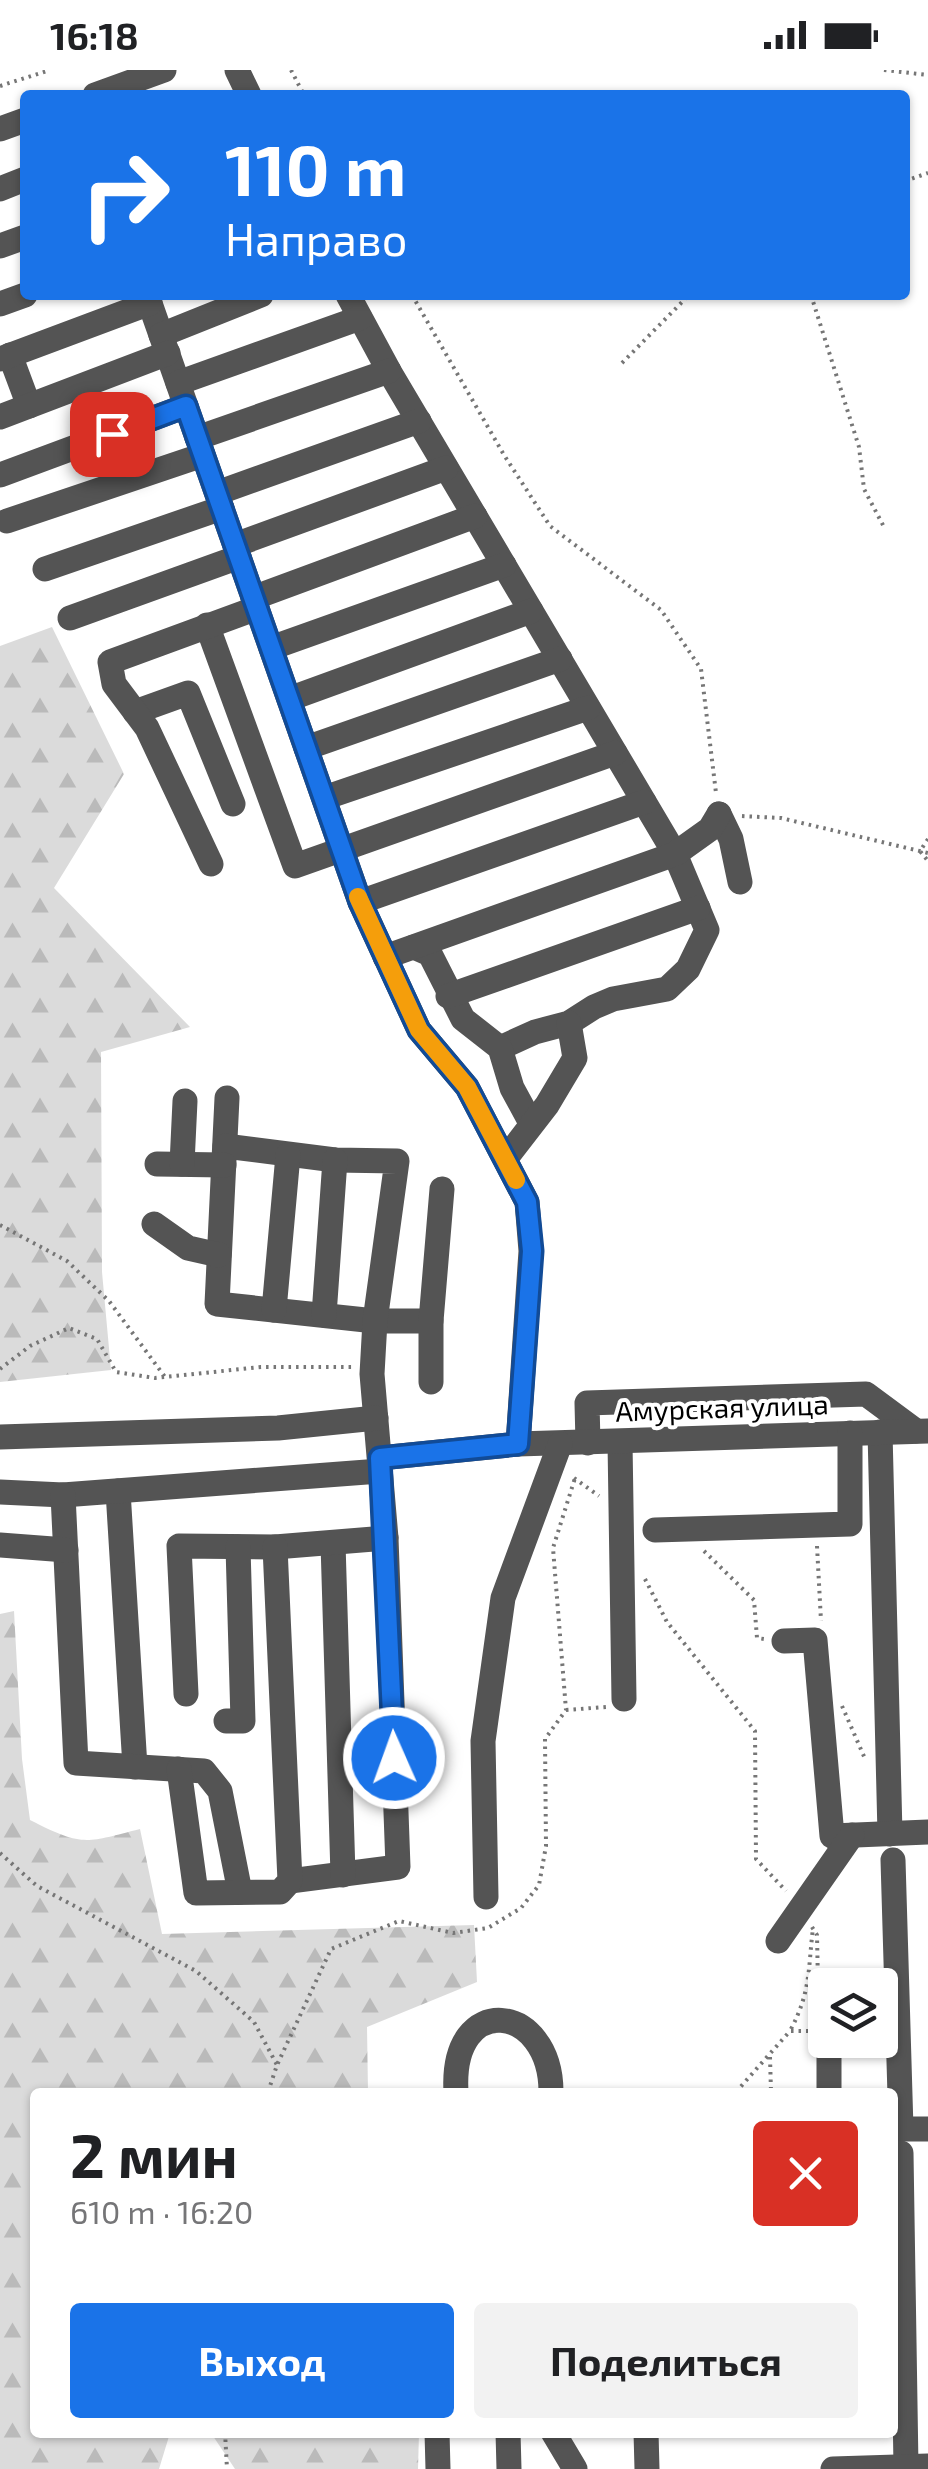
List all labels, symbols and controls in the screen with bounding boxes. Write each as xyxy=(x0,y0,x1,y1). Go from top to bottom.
text: 16:18 xyxy=(50,12,139,58)
text: 110 m xyxy=(225,126,406,210)
icon: right xyxy=(60,130,190,260)
text: Направо xyxy=(225,211,407,265)
pin xyxy=(70,392,155,477)
icon: arrive xyxy=(85,407,140,462)
street label: Амурская улица xyxy=(615,1386,829,1428)
position arrow xyxy=(342,1706,446,1810)
map controls xyxy=(808,1968,898,2058)
button: layers xyxy=(808,1968,898,2058)
text: 2 мин xyxy=(70,2118,238,2190)
button: close xyxy=(753,2121,858,2226)
text: 610 m · 16:20 xyxy=(70,2192,253,2230)
button: Выход xyxy=(70,2303,454,2418)
button: Поделиться xyxy=(474,2303,858,2418)

